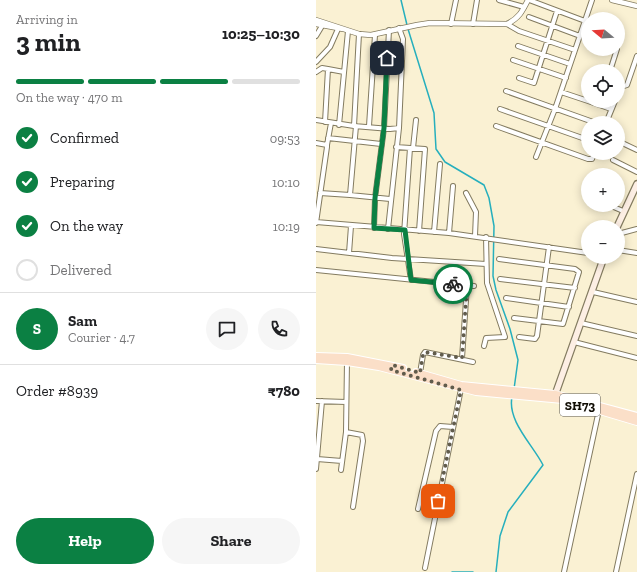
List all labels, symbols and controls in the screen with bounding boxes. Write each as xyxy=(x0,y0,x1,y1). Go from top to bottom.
text: Arriving in xyxy=(16,12,78,27)
north arrow xyxy=(581,12,625,56)
map controls xyxy=(581,12,625,264)
text: 10:25–10:30 xyxy=(222,25,300,43)
text: 3 min xyxy=(16,26,81,58)
pin xyxy=(370,41,404,75)
icon: home xyxy=(376,47,398,69)
button: locate xyxy=(581,64,625,108)
text: On the way · 470 m xyxy=(16,90,122,105)
button: layers xyxy=(581,116,625,160)
icon: check xyxy=(16,127,38,149)
text: Confirmed xyxy=(50,129,119,147)
text: 09:53 xyxy=(270,131,300,146)
button: + xyxy=(581,168,625,212)
icon: check xyxy=(16,171,38,193)
text: Preparing xyxy=(50,173,115,191)
text: 10:10 xyxy=(272,175,300,190)
icon: check xyxy=(16,215,38,237)
text: On the way xyxy=(50,217,123,235)
text: 10:19 xyxy=(273,219,300,234)
button: − xyxy=(581,220,625,264)
text: Delivered xyxy=(50,261,112,279)
courier xyxy=(433,264,473,304)
icon: bike xyxy=(442,273,464,295)
button: chat xyxy=(206,308,248,350)
button: phone xyxy=(258,308,300,350)
text: Sam xyxy=(68,312,97,330)
text: S xyxy=(33,320,41,338)
text: Courier · 4.7 xyxy=(68,330,135,345)
text: Order #8939 xyxy=(16,382,98,400)
text: ₹780 xyxy=(268,382,300,400)
road number: SH73 xyxy=(560,394,600,416)
pin xyxy=(421,484,455,518)
icon: bag xyxy=(427,490,449,512)
button: Help xyxy=(16,518,154,564)
button: Share xyxy=(162,518,300,564)

